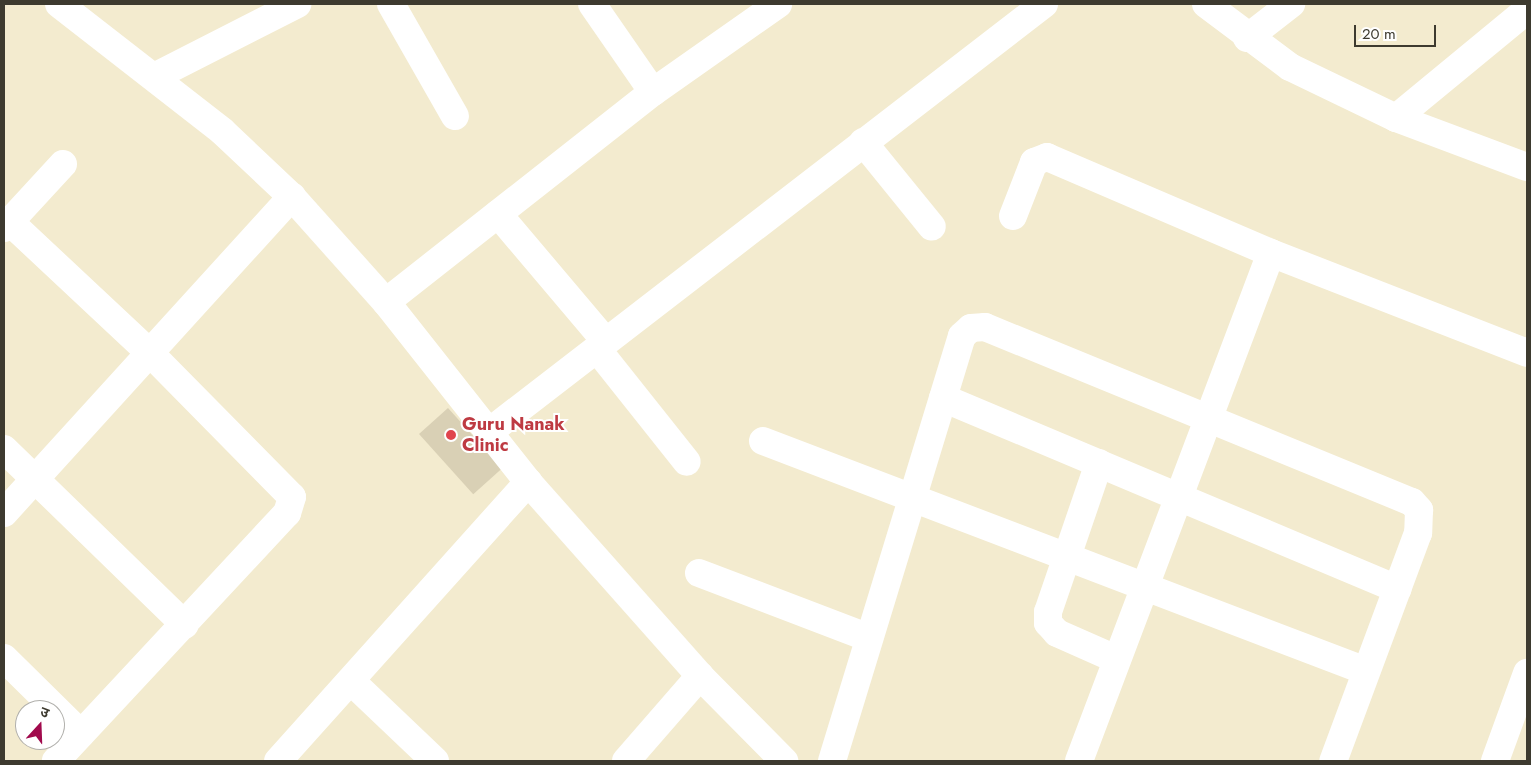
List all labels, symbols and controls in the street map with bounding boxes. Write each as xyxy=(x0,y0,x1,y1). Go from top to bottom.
scale bar xyxy=(1356,15,1438,47)
text: 20 m xyxy=(1362,23,1396,45)
place label: Guru Nanak Clinic xyxy=(462,414,565,456)
marker: Guru Nanak Clinic xyxy=(444,428,458,442)
north arrow xyxy=(15,700,65,750)
text: उ xyxy=(38,701,52,723)

